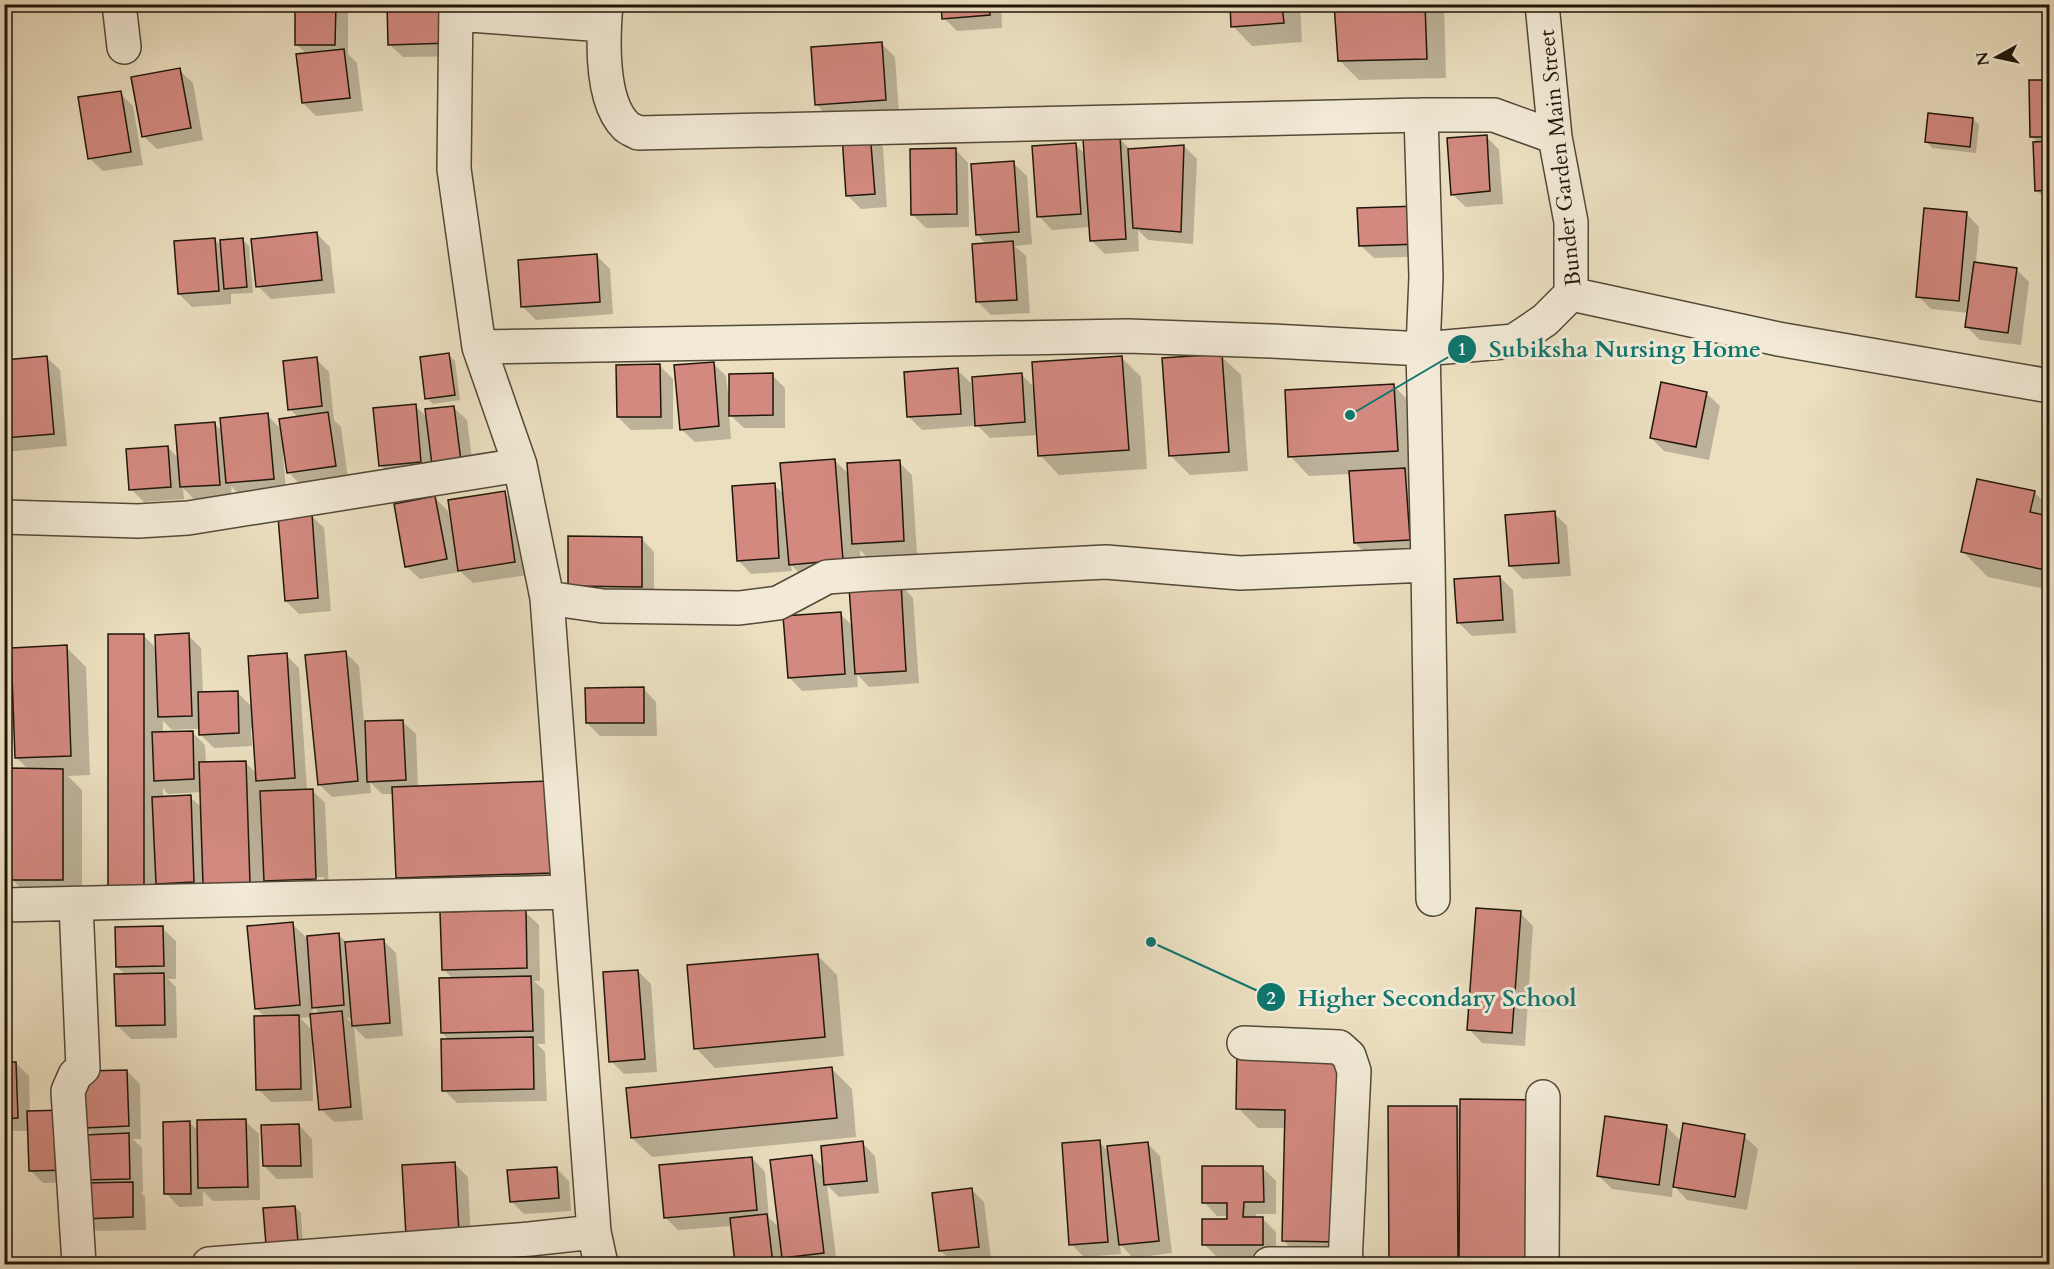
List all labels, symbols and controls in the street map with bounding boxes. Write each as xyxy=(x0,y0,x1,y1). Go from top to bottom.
north arrow xyxy=(1967,27,2027,87)
street label: Bunder Garden Main Street xyxy=(1532,28,1588,288)
text: N xyxy=(1971,50,1995,67)
callout: Subiksha Nursing Home xyxy=(1447,328,1773,370)
text: Subiksha Nursing Home xyxy=(1489,333,1761,366)
text: 1 xyxy=(1457,337,1467,362)
callout: Higher Secondary School xyxy=(1256,976,1589,1018)
text: Higher Secondary School xyxy=(1297,982,1577,1015)
text: 2 xyxy=(1266,986,1276,1011)

